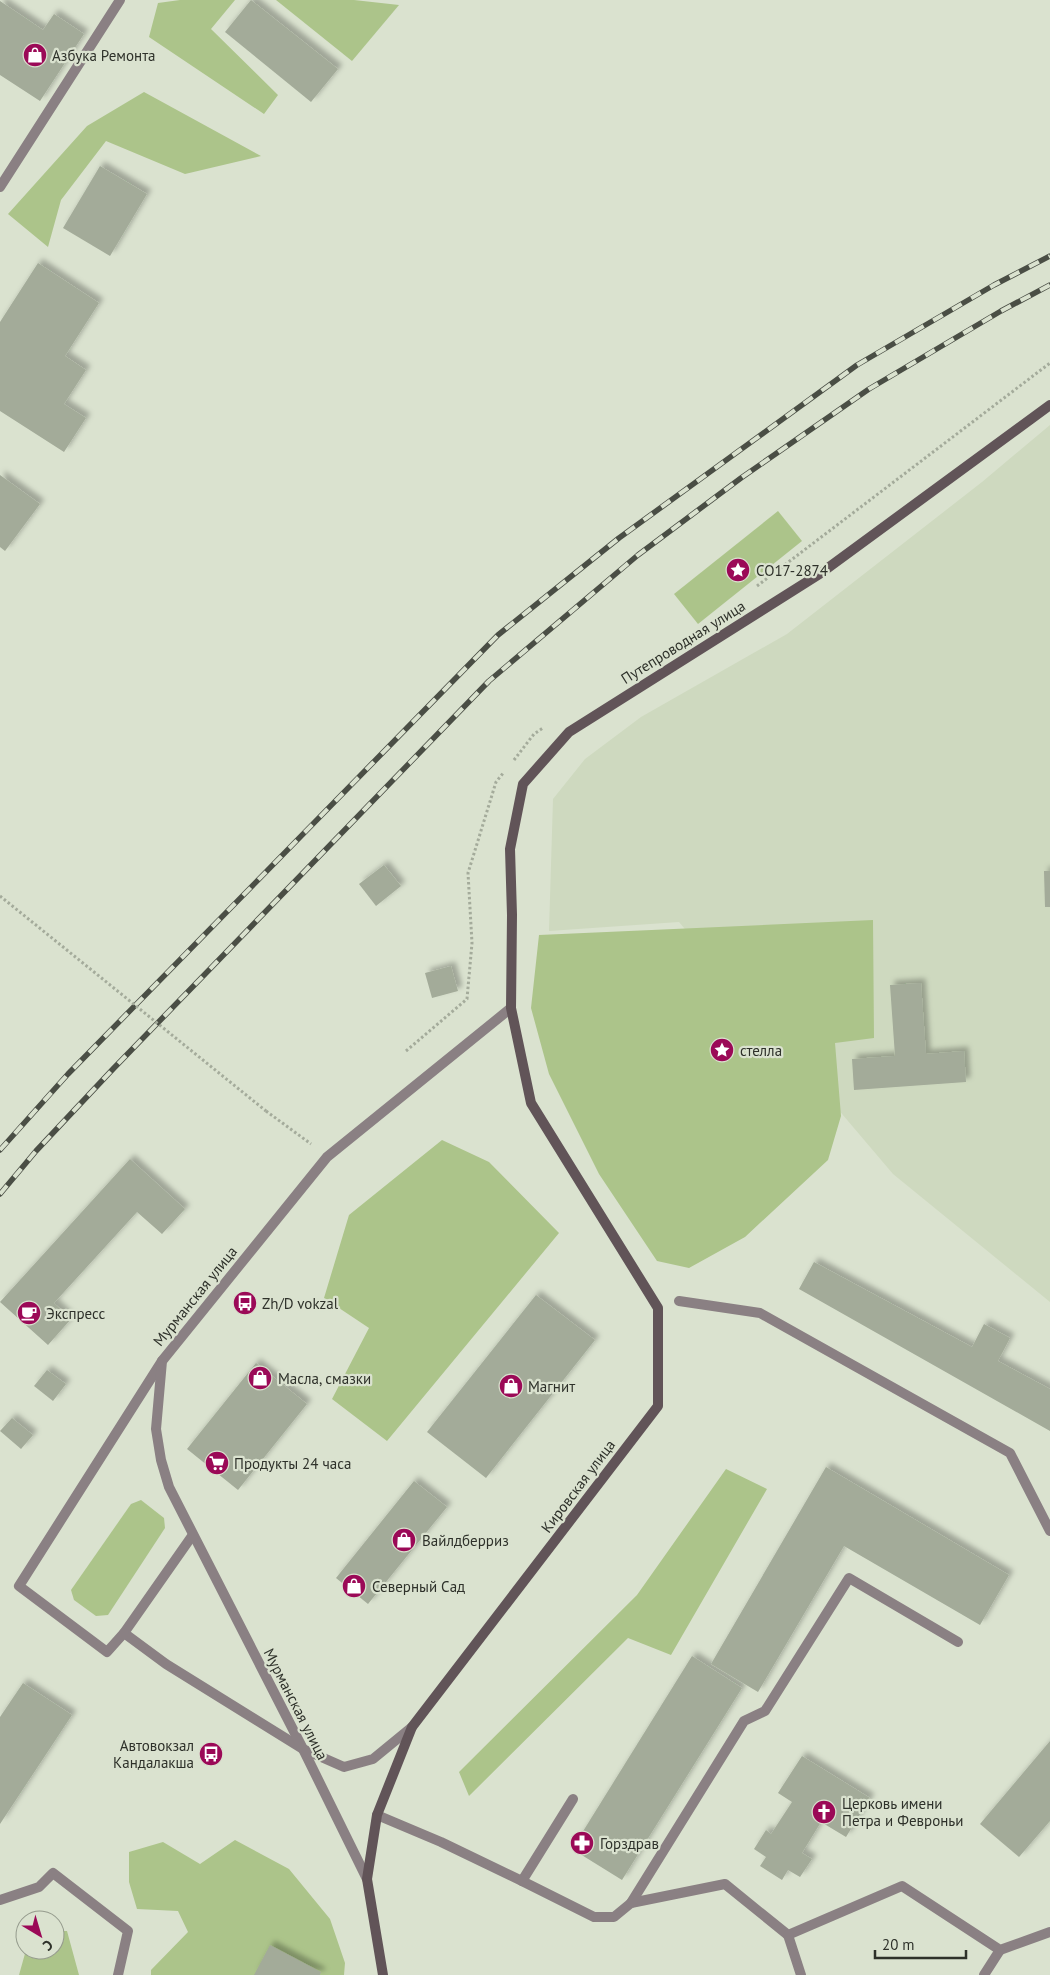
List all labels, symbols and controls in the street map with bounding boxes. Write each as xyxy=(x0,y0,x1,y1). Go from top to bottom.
shop icon: Азбука Ремонта xyxy=(22,42,48,68)
place label: Азбука Ремонта xyxy=(52,46,156,65)
place icon: СО17-2874 xyxy=(725,557,751,583)
place label: СО17-2874 xyxy=(756,561,828,580)
street label: Путепроводная улица xyxy=(617,596,749,688)
place icon: стелла xyxy=(709,1037,735,1063)
place label: стелла xyxy=(740,1041,782,1060)
street label: Мурманская улица xyxy=(149,1242,241,1350)
bus stop icon: Zh/D vokzal xyxy=(232,1290,258,1316)
place label: Zh/D vokzal xyxy=(262,1294,339,1313)
cafe icon: Экспресс xyxy=(16,1300,42,1326)
place label: Экспресс xyxy=(46,1304,105,1323)
shop icon: Масла, смазки xyxy=(247,1365,273,1391)
place label: Масла, смазки xyxy=(278,1369,371,1388)
shop icon: Магнит xyxy=(498,1373,524,1399)
place label: Магнит xyxy=(528,1377,575,1396)
street label: Кировская улица xyxy=(537,1436,619,1536)
supermarket icon: Продукты 24 часа xyxy=(204,1450,230,1476)
place label: Продукты 24 часа xyxy=(234,1454,351,1473)
shop icon: Вайлдберриз xyxy=(391,1527,417,1553)
place label: Вайлдберриз xyxy=(422,1531,509,1550)
shop icon: Северный Сад xyxy=(341,1573,367,1599)
place label: Северный Сад xyxy=(372,1577,465,1596)
street label: Мурманская улица xyxy=(260,1645,332,1763)
place label: Автовокзал Кандалакша xyxy=(113,1736,194,1772)
bus stop icon: Автовокзал Кандалакша xyxy=(198,1741,224,1767)
place label: Церковь имени Петра и Февроньи xyxy=(842,1794,963,1830)
church icon: Церковь имени Петра и Февроньи xyxy=(811,1799,837,1825)
pharmacy icon: Горздрав xyxy=(569,1830,595,1856)
place label: Горздрав xyxy=(600,1834,659,1853)
north arrow xyxy=(15,1910,65,1960)
scale bar xyxy=(875,1928,966,1960)
text: 20 m xyxy=(882,1935,915,1954)
text: С xyxy=(39,1936,57,1955)

